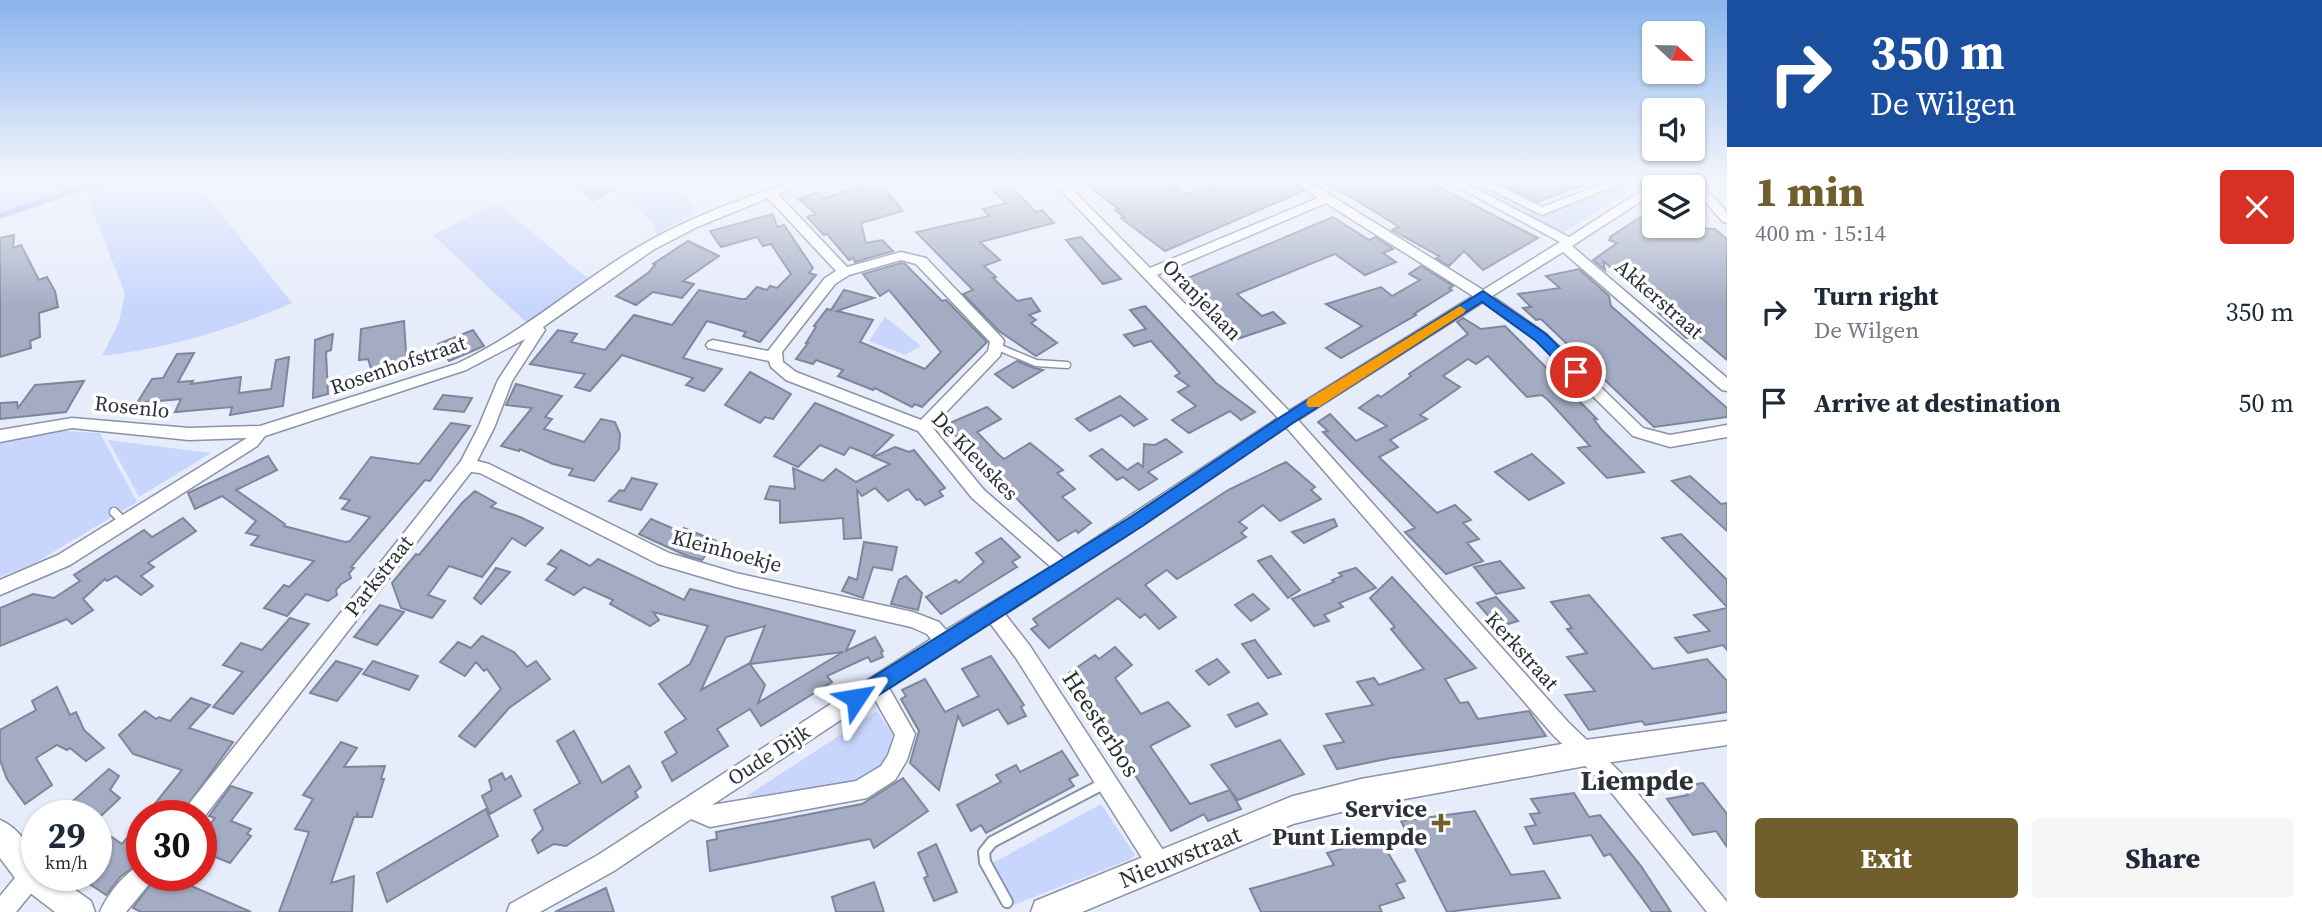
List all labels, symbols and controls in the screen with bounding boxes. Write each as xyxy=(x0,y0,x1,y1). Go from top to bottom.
text: 350 m xyxy=(1870,18,2005,85)
north arrow xyxy=(1642,21,1704,84)
map controls xyxy=(1642,21,1705,238)
icon: right xyxy=(1755,28,1846,119)
text: De Wilgen xyxy=(1870,82,2016,126)
button: sound xyxy=(1642,98,1705,161)
text: 1 min xyxy=(1755,162,1865,220)
button: close xyxy=(2220,170,2294,244)
button: layers xyxy=(1642,175,1705,238)
text: 400 m · 15:14 xyxy=(1755,217,1886,249)
street label: Oranjelaan xyxy=(1156,252,1249,347)
street label: Akkerstraat xyxy=(1609,252,1710,345)
text: Turn right xyxy=(1814,278,1938,314)
icon: right xyxy=(1755,293,1793,331)
text: 350 m xyxy=(2226,294,2294,330)
text: De Wilgen xyxy=(1814,314,1919,346)
street label: Rosenhofstraat xyxy=(326,328,470,401)
pin xyxy=(1546,342,1606,402)
icon: arrive xyxy=(1557,353,1595,391)
icon: arrive xyxy=(1755,384,1793,422)
text: Arrive at destination xyxy=(1814,385,2061,421)
text: 50 m xyxy=(2239,385,2294,421)
street label: Rosenlo xyxy=(93,388,171,425)
street label: De Kleuskes xyxy=(925,405,1025,507)
street label: Kleinhoekje xyxy=(669,522,785,579)
street label: Parkstraat xyxy=(338,529,420,622)
street label: Kerkstraat xyxy=(1479,605,1566,697)
position arrow xyxy=(819,661,893,735)
street label: Heesterbos xyxy=(1055,664,1148,783)
street label: Oude Dijk xyxy=(722,717,816,792)
district label: Liempde xyxy=(1580,761,1694,799)
place label: Service Punt Liempde xyxy=(1272,792,1427,853)
speed limit sign: 30 xyxy=(126,800,217,891)
text: 29 xyxy=(48,812,85,860)
marker: Service Punt Liempde xyxy=(1433,815,1449,831)
street label: Nieuwstraat xyxy=(1114,817,1246,896)
button: Exit xyxy=(1755,818,2018,898)
button: Share xyxy=(2032,818,2294,898)
text: km/h xyxy=(45,850,88,875)

